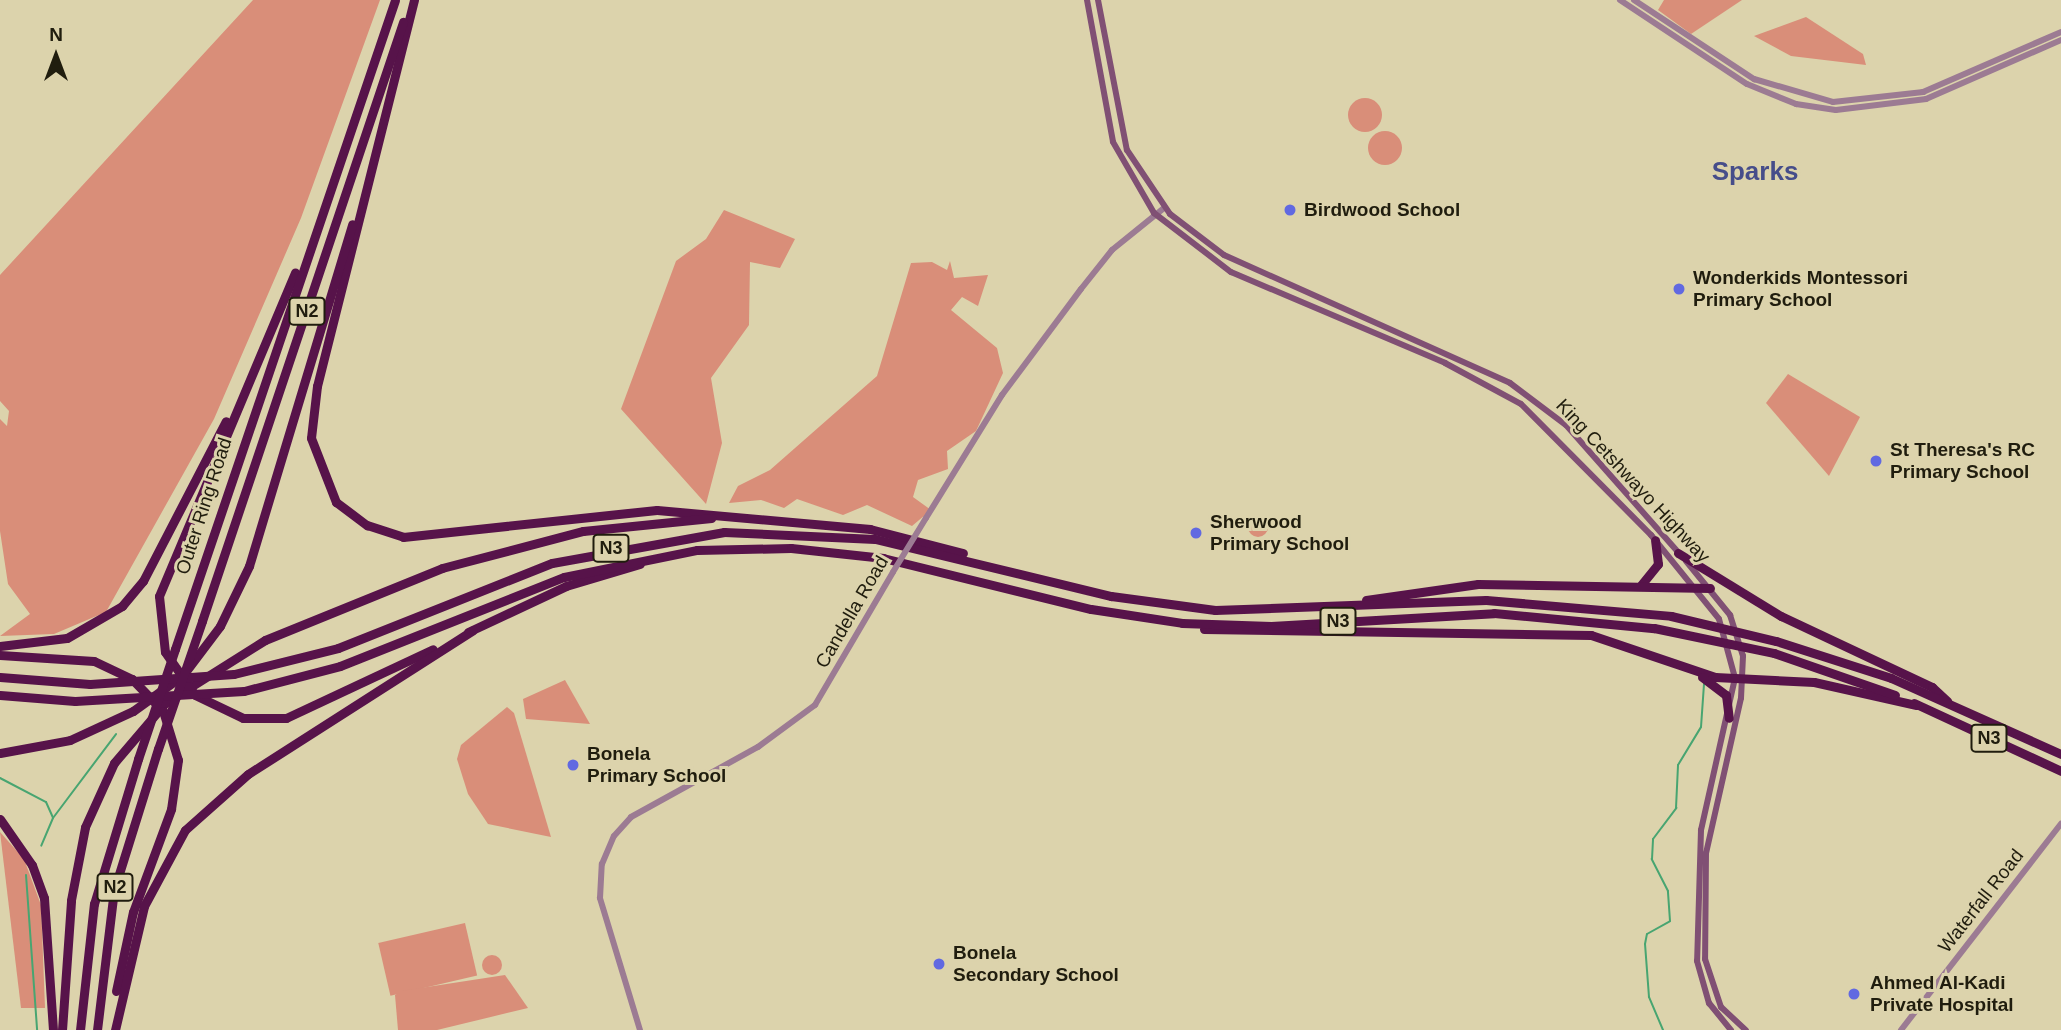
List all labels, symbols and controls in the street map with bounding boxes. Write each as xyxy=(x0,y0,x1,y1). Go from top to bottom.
north arrow xyxy=(21,21,91,91)
text: N xyxy=(49,24,63,45)
district label: Sparks xyxy=(1712,156,1798,188)
place label: Birdwood School xyxy=(1304,199,1460,221)
marker: Birdwood School xyxy=(1282,202,1298,218)
place label: Wonderkids Montessori Primary School xyxy=(1693,267,1908,311)
marker: Wonderkids Montessori Primary School xyxy=(1671,281,1687,297)
road number: N2 xyxy=(288,296,326,326)
street label: King Cetshwayo Highway xyxy=(1551,394,1715,568)
street label: Outer Ring Road xyxy=(171,435,237,577)
place label: St Theresa's RC Primary School xyxy=(1890,439,2035,483)
marker: St Theresa's RC Primary School xyxy=(1868,453,1884,469)
place label: Sherwood Primary School xyxy=(1210,511,1349,555)
marker: Sherwood Primary School xyxy=(1188,525,1204,541)
road number: N3 xyxy=(592,534,630,562)
street label: Candella Road xyxy=(811,552,893,672)
road number: N3 xyxy=(1319,606,1357,636)
road number: N3 xyxy=(1970,724,2008,752)
place label: Bonela Primary School xyxy=(587,743,726,787)
marker: Bonela Primary School xyxy=(565,757,581,773)
street label: Waterfall Road xyxy=(1934,845,2028,957)
road number: N2 xyxy=(96,872,134,902)
place label: Bonela Secondary School xyxy=(953,942,1119,986)
marker: Bonela Secondary School xyxy=(931,956,947,972)
place label: Ahmed Al-Kadi Private Hospital xyxy=(1870,972,2014,1016)
marker: Ahmed Al-Kadi Private Hospital xyxy=(1844,984,1864,1004)

